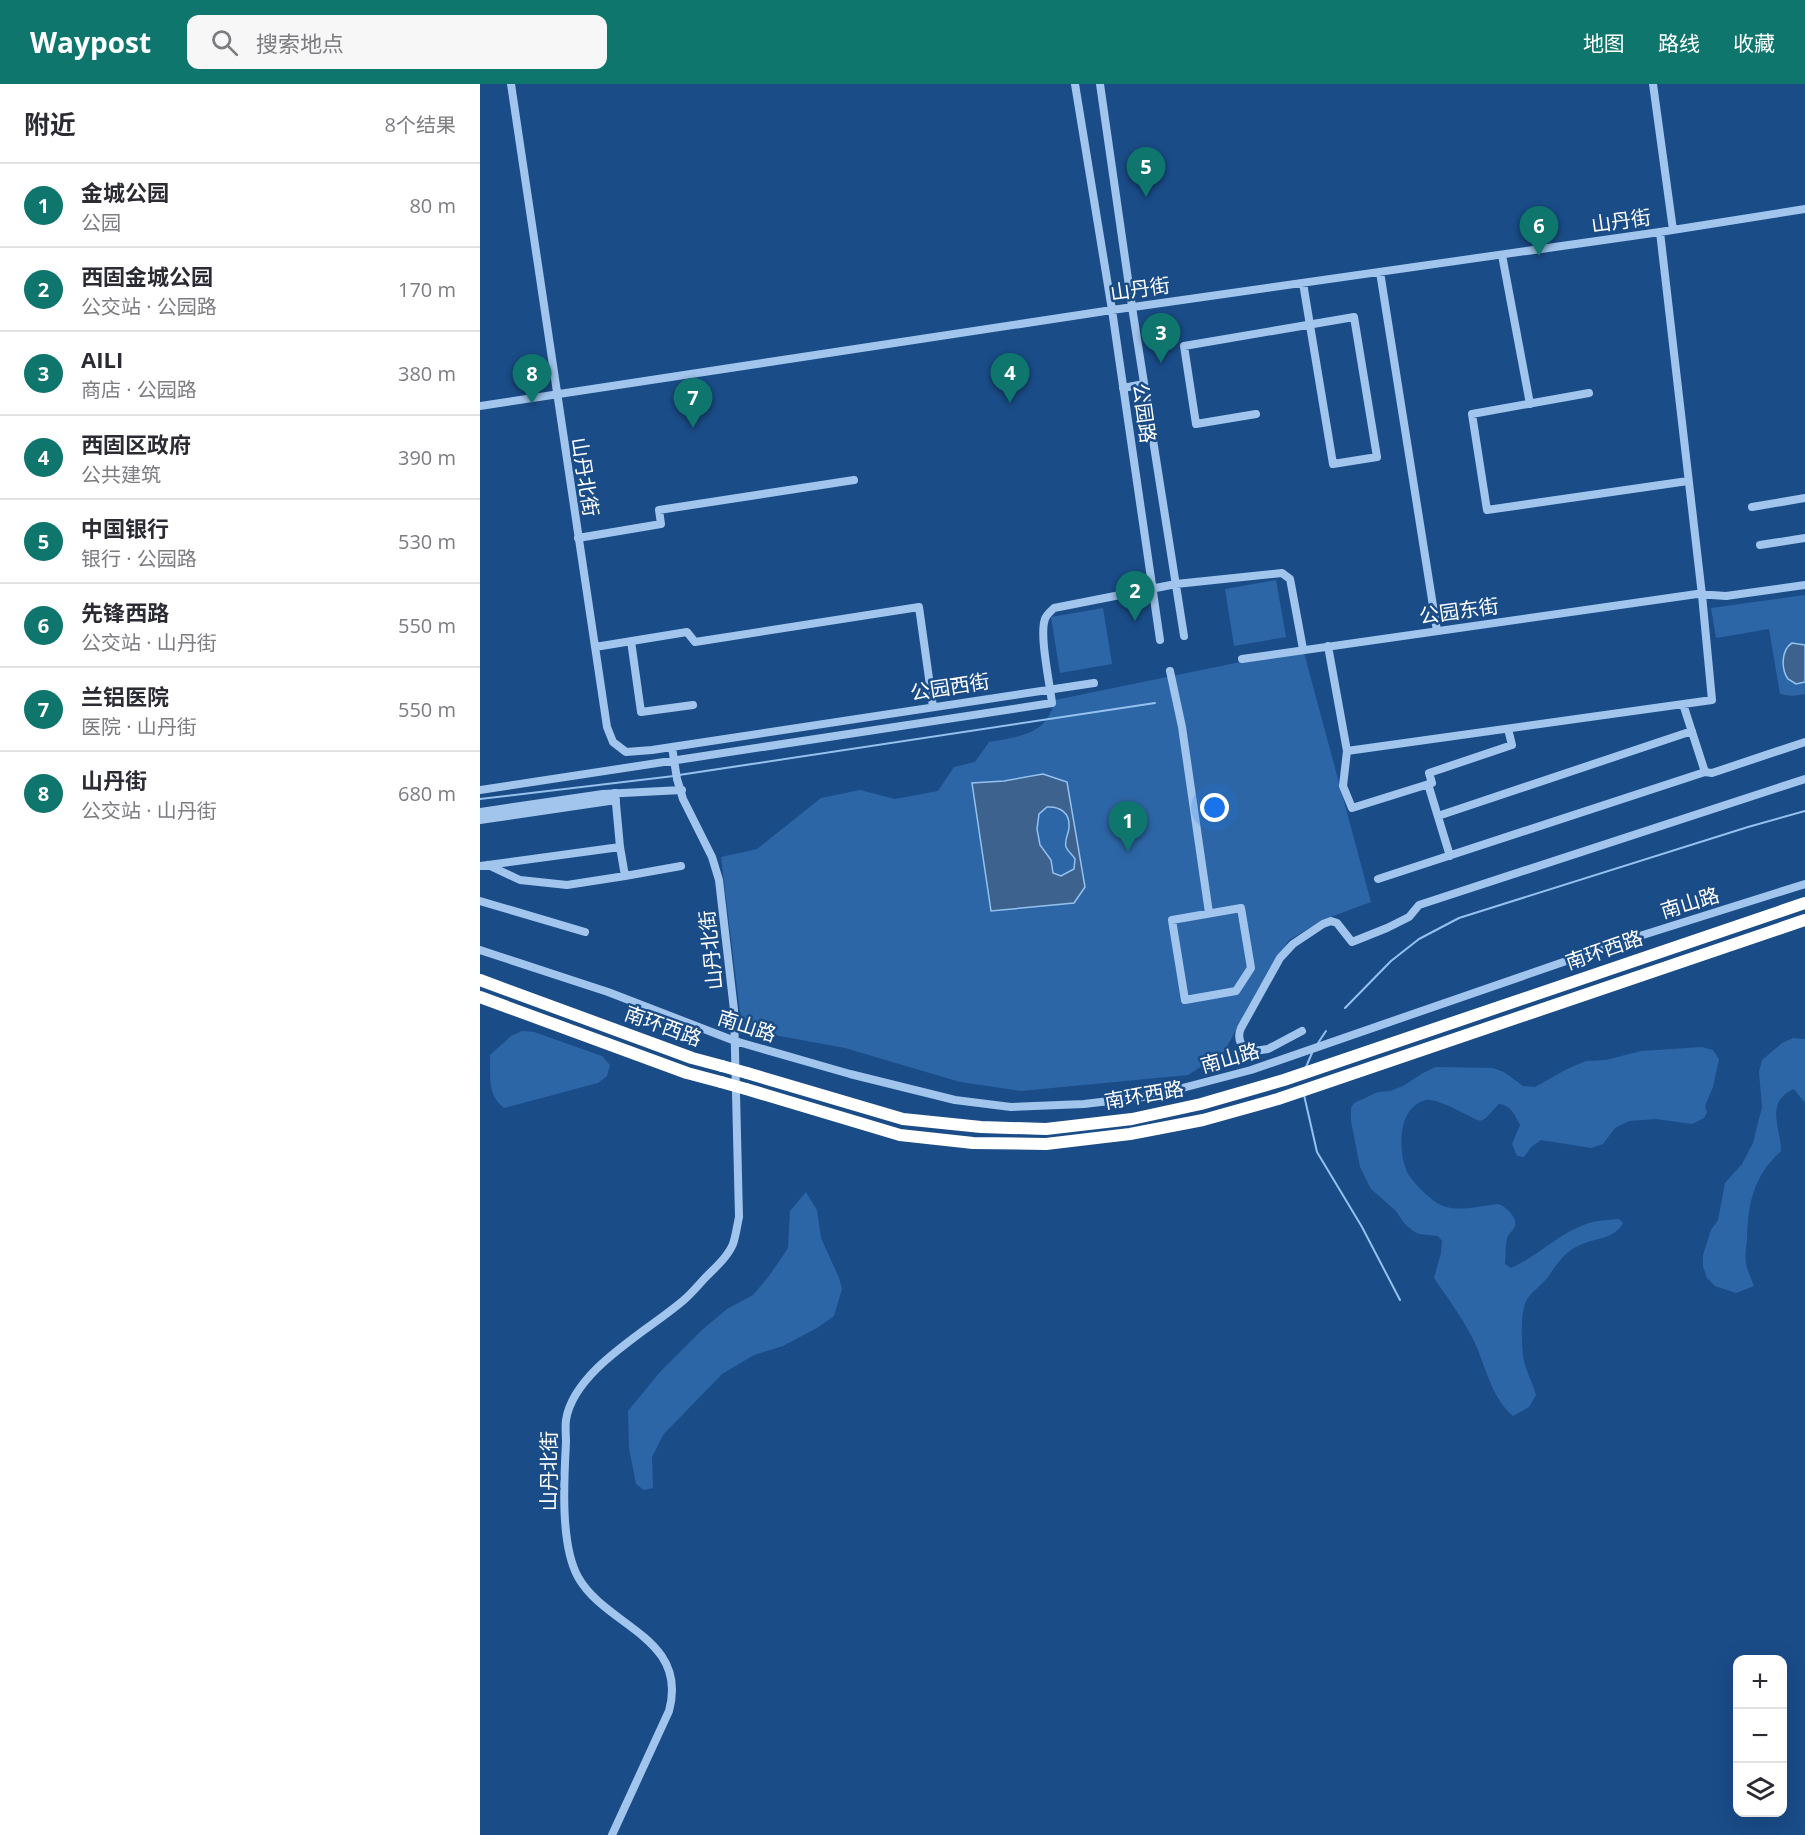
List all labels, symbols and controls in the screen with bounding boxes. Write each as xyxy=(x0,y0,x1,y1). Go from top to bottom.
search box xyxy=(187,15,607,69)
text: Waypost xyxy=(30,23,151,61)
icon: search xyxy=(208,26,241,59)
text: 搜索地点 xyxy=(256,28,344,58)
text: 地图 xyxy=(1583,29,1625,57)
text: 路线 xyxy=(1658,29,1700,57)
text: 收藏 xyxy=(1733,29,1775,57)
text: 附近 xyxy=(24,106,76,142)
text: 8个结果 xyxy=(385,111,456,138)
pin: 5 xyxy=(1126,147,1166,197)
text: 金城公园 xyxy=(81,177,169,207)
text: 1 xyxy=(38,192,49,219)
text: 80 m xyxy=(409,192,456,219)
street label: 山丹街 xyxy=(1589,203,1653,238)
pin: 6 xyxy=(1520,206,1558,256)
text: 公园 xyxy=(81,209,121,236)
text: 西固金城公园 xyxy=(81,261,213,291)
street label: 山丹街 xyxy=(1108,271,1172,306)
text: 2 xyxy=(38,276,49,303)
text: 170 m xyxy=(398,276,456,303)
text: 公交站 · 公园路 xyxy=(81,293,217,320)
pin: 3 xyxy=(1142,314,1180,363)
text: AILI xyxy=(81,344,123,374)
pin: 8 xyxy=(512,354,552,404)
pin: 4 xyxy=(990,354,1030,403)
text: 3 xyxy=(38,360,49,387)
text: 380 m xyxy=(398,360,456,387)
text: 商店 · 公园路 xyxy=(81,376,197,403)
pin: 7 xyxy=(674,378,712,428)
street label: 公园路 xyxy=(1127,381,1162,445)
text: 西固区政府 xyxy=(81,429,191,459)
street label: 山丹北街 xyxy=(566,435,605,519)
text: 4 xyxy=(38,444,49,471)
text: 390 m xyxy=(398,444,456,471)
text: 公共建筑 xyxy=(81,461,161,488)
text: 中国银行 xyxy=(81,513,169,543)
text: 5 xyxy=(38,528,49,555)
text: 530 m xyxy=(398,528,456,555)
text: 银行 · 公园路 xyxy=(81,545,197,572)
pin: 2 xyxy=(1116,572,1154,621)
street label: 公园东街 xyxy=(1417,592,1500,629)
text: 先锋西路 xyxy=(81,597,169,627)
text: 6 xyxy=(38,612,49,639)
text: 550 m xyxy=(398,612,456,639)
text: 公交站 · 山丹街 xyxy=(81,629,217,656)
street label: 公园西街 xyxy=(908,667,992,706)
text: 兰铝医院 xyxy=(81,681,169,711)
text: 7 xyxy=(38,696,49,723)
text: 550 m xyxy=(398,696,456,723)
text: 医院 · 山丹街 xyxy=(81,713,197,740)
text: 山丹街 xyxy=(81,765,147,795)
text: 8 xyxy=(38,780,49,807)
text: 680 m xyxy=(398,780,456,807)
your location xyxy=(1200,793,1229,822)
text: 公交站 · 山丹街 xyxy=(81,797,217,824)
pin: 1 xyxy=(1108,802,1148,851)
street label: 南山路 xyxy=(1657,881,1722,924)
street label: 山丹北街 xyxy=(693,909,728,991)
street label: 南环西路 xyxy=(1562,924,1646,975)
street label: 南环西路 xyxy=(621,999,705,1052)
street label: 南山路 xyxy=(714,1003,780,1048)
street label: 南山路 xyxy=(1197,1036,1262,1079)
street label: 南环西路 xyxy=(1102,1074,1186,1115)
street label: 山丹北街 xyxy=(535,1431,562,1511)
map controls xyxy=(1733,1655,1787,1817)
button: + xyxy=(1733,1655,1787,1709)
button: − xyxy=(1733,1709,1787,1763)
button: layers xyxy=(1733,1763,1787,1817)

